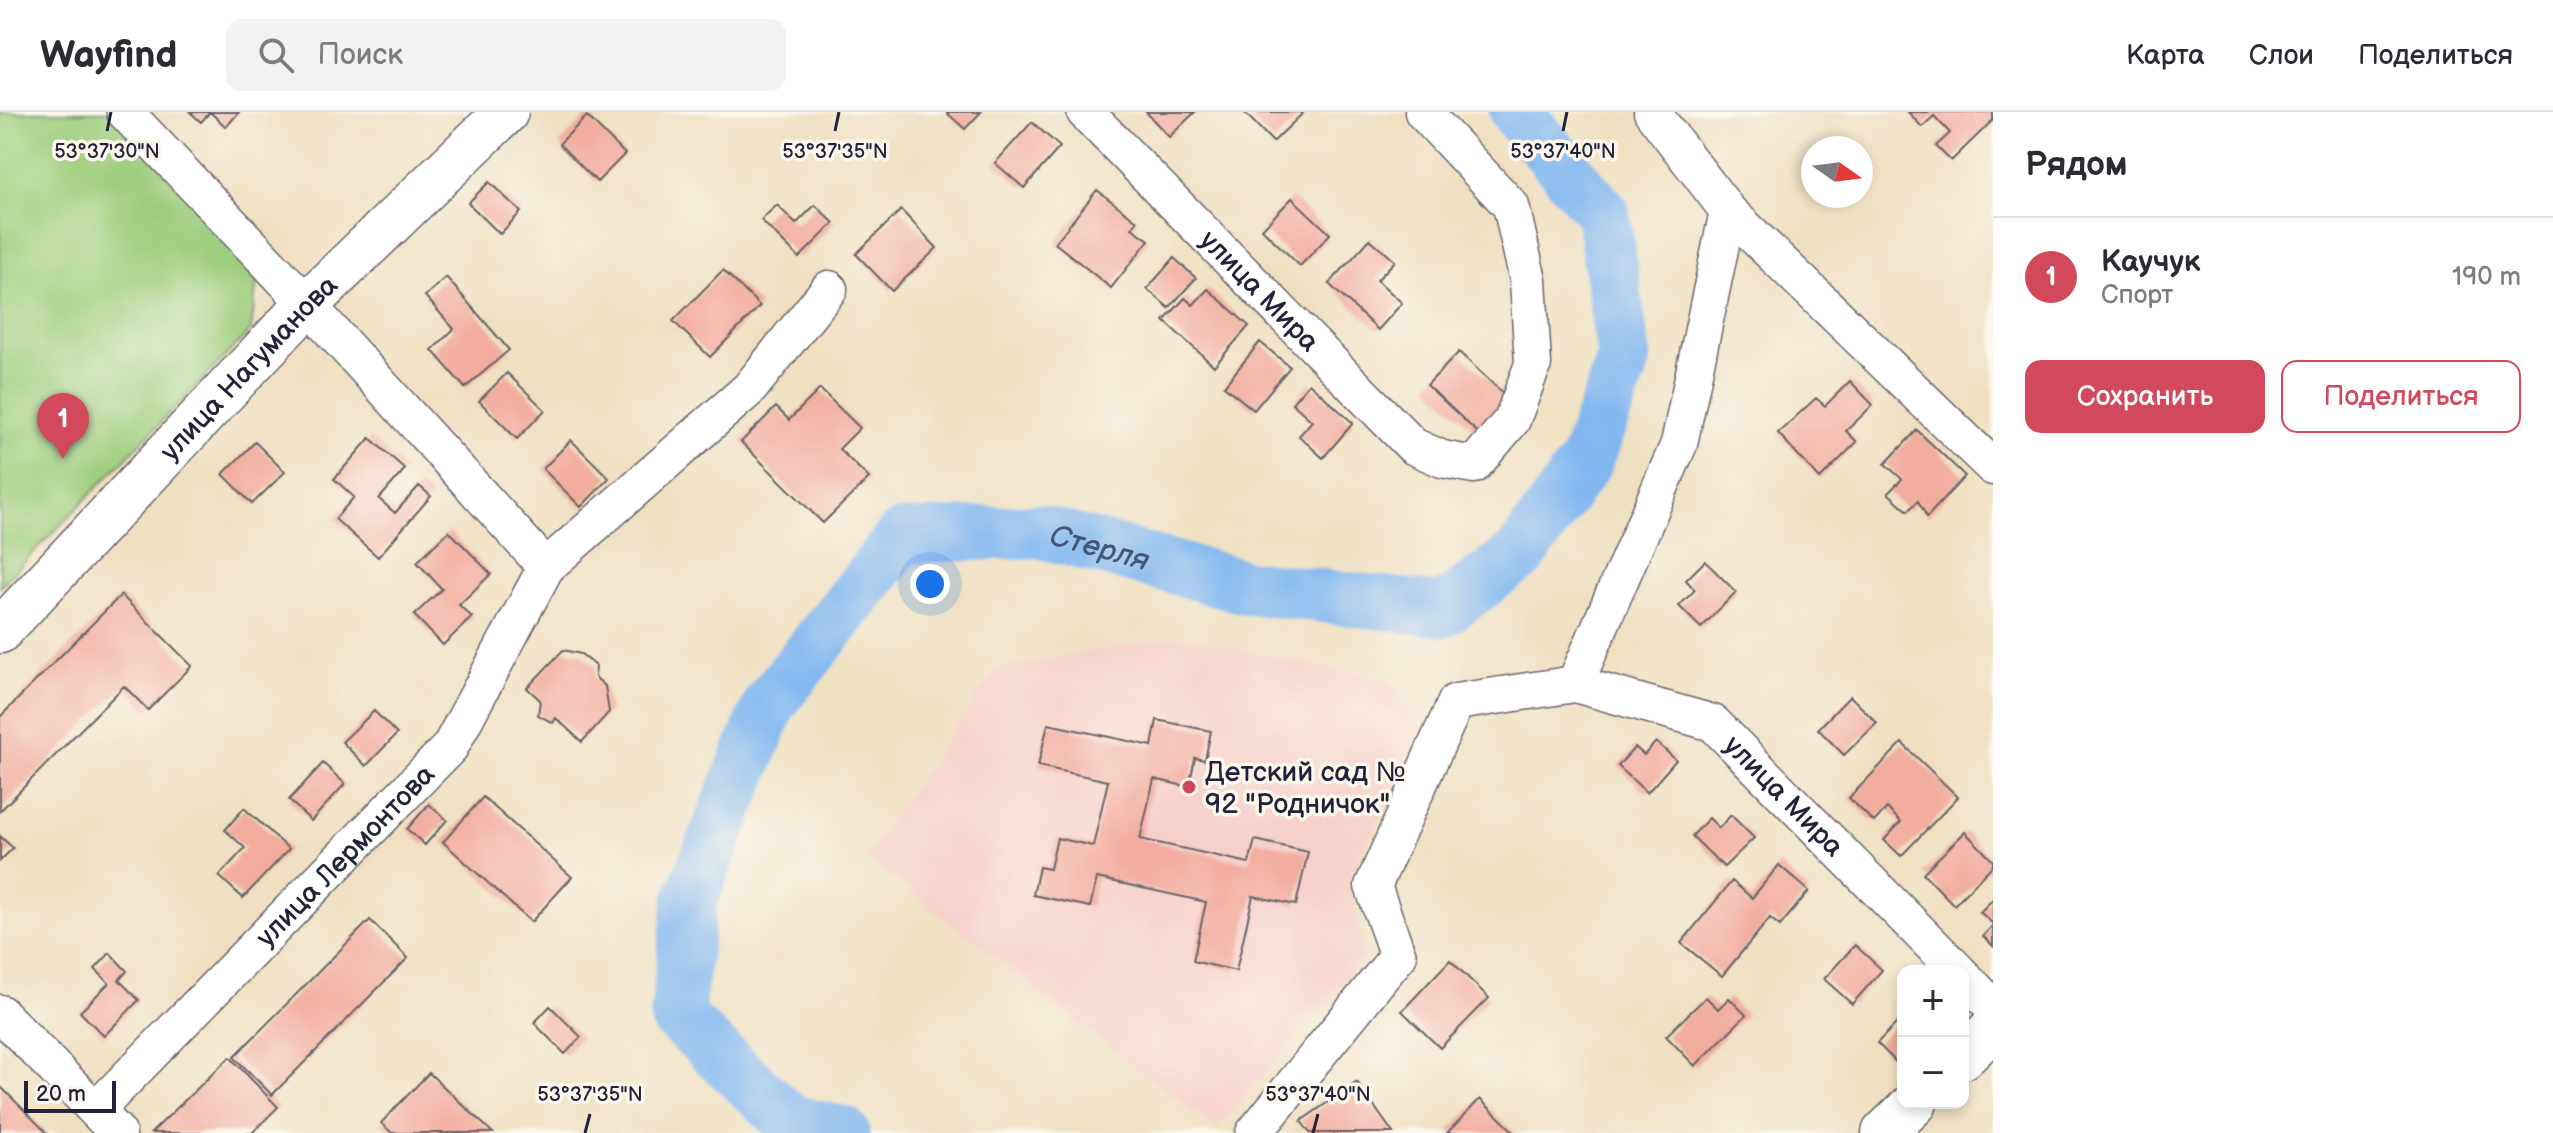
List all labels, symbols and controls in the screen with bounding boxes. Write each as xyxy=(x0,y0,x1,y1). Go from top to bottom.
search box xyxy=(226,19,786,91)
text: Wayfind xyxy=(40,33,178,78)
icon: search xyxy=(254,33,298,77)
text: Поиск xyxy=(318,37,403,73)
text: Карта xyxy=(2126,39,2205,72)
text: Слои xyxy=(2249,39,2314,72)
text: Поделиться xyxy=(2358,39,2513,72)
north arrow xyxy=(1801,136,1873,208)
text: 53°37'30"N xyxy=(54,140,160,164)
text: 53°37'35"N xyxy=(782,140,888,164)
text: 53°37'40"N xyxy=(1510,140,1616,164)
text: Рядом xyxy=(2025,144,2127,185)
street label: улица Мира xyxy=(1193,224,1326,359)
text: Каучук xyxy=(2101,244,2200,280)
text: 1 xyxy=(2046,262,2056,293)
text: 190 m xyxy=(2452,262,2521,293)
street label: улица Нагуманова xyxy=(154,269,345,468)
text: Спорт xyxy=(2101,280,2173,311)
button: Сохранить xyxy=(2025,360,2265,433)
button: Поделиться xyxy=(2281,360,2521,433)
pin: 1 xyxy=(37,393,89,459)
water label: Стерля xyxy=(1046,518,1154,579)
your location xyxy=(910,564,950,604)
street label: улица Мира xyxy=(1717,729,1851,864)
place label: Детский сад № 92 "Родничок" xyxy=(1205,756,1406,821)
street label: улица Лермонтова xyxy=(249,758,442,954)
marker: Детский сад № 92 "Родничок" xyxy=(1180,778,1198,796)
map controls xyxy=(1897,965,1969,1109)
button: + xyxy=(1897,965,1969,1037)
button: − xyxy=(1897,1037,1969,1109)
scale bar xyxy=(24,1077,116,1113)
text: 20 m xyxy=(36,1081,86,1108)
text: 53°37'35"N xyxy=(537,1083,643,1107)
text: 53°37'40"N xyxy=(1265,1083,1371,1107)

